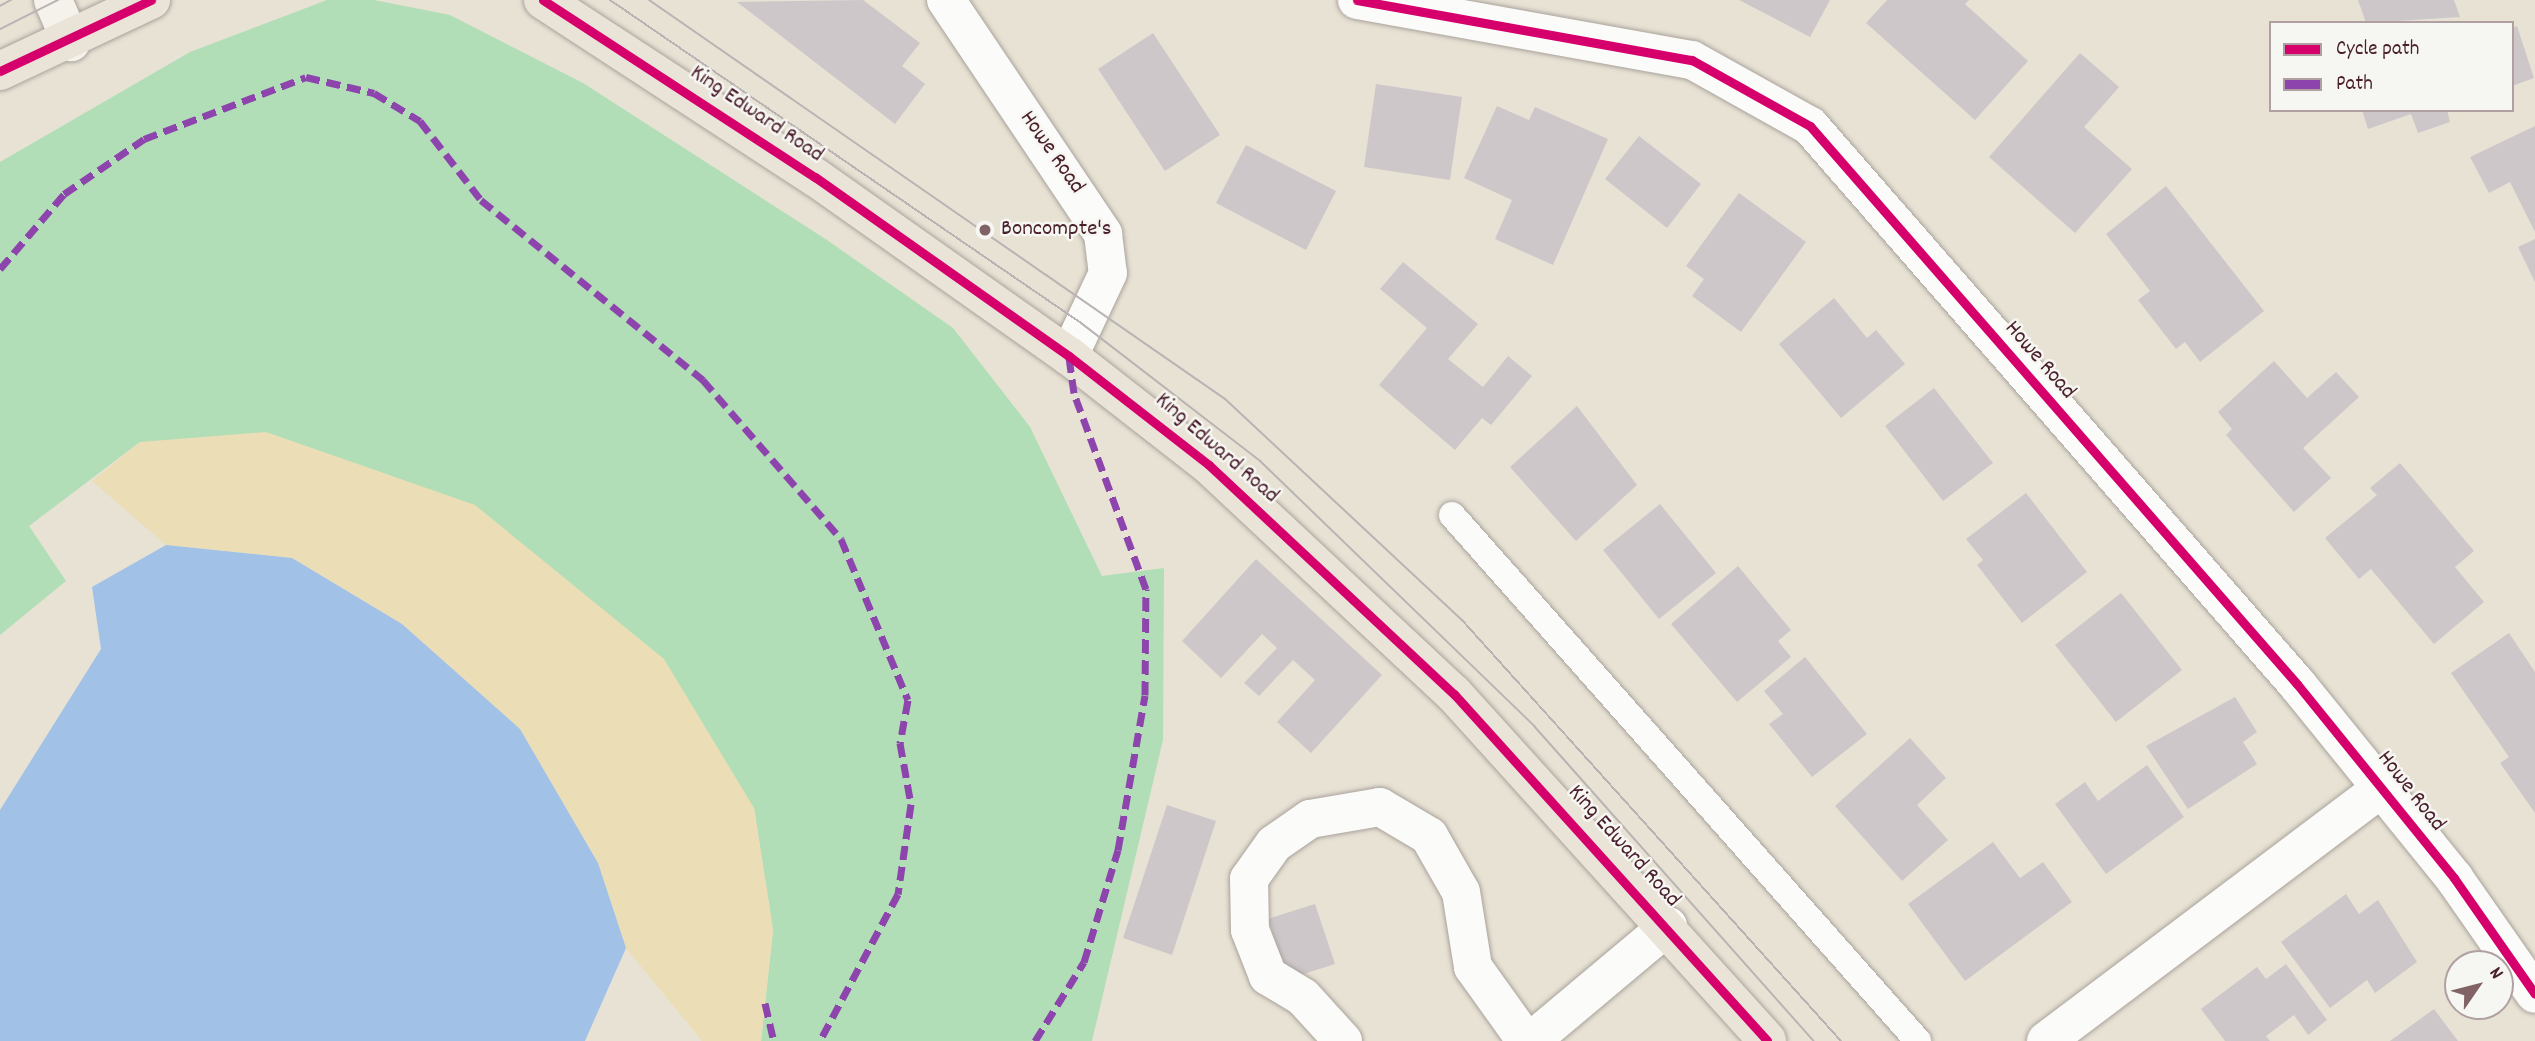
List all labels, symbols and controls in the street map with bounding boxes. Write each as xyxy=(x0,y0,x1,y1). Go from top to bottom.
legend xyxy=(2269,21,2514,112)
text: Cycle path xyxy=(2336,35,2419,65)
street label: King Edward Road xyxy=(684,60,828,170)
text: Path xyxy=(2336,70,2373,100)
street label: Howe Road xyxy=(1012,106,1090,200)
place label: Boncompte's xyxy=(1001,216,1111,244)
marker: Boncompte's xyxy=(975,220,995,240)
street label: Howe Road xyxy=(1997,316,2081,406)
street label: King Edward Road xyxy=(1148,388,1284,510)
street label: Howe Road xyxy=(2370,746,2450,838)
street label: King Edward Road xyxy=(1561,780,1685,914)
north arrow xyxy=(2444,950,2514,1020)
text: N xyxy=(2481,962,2509,985)

